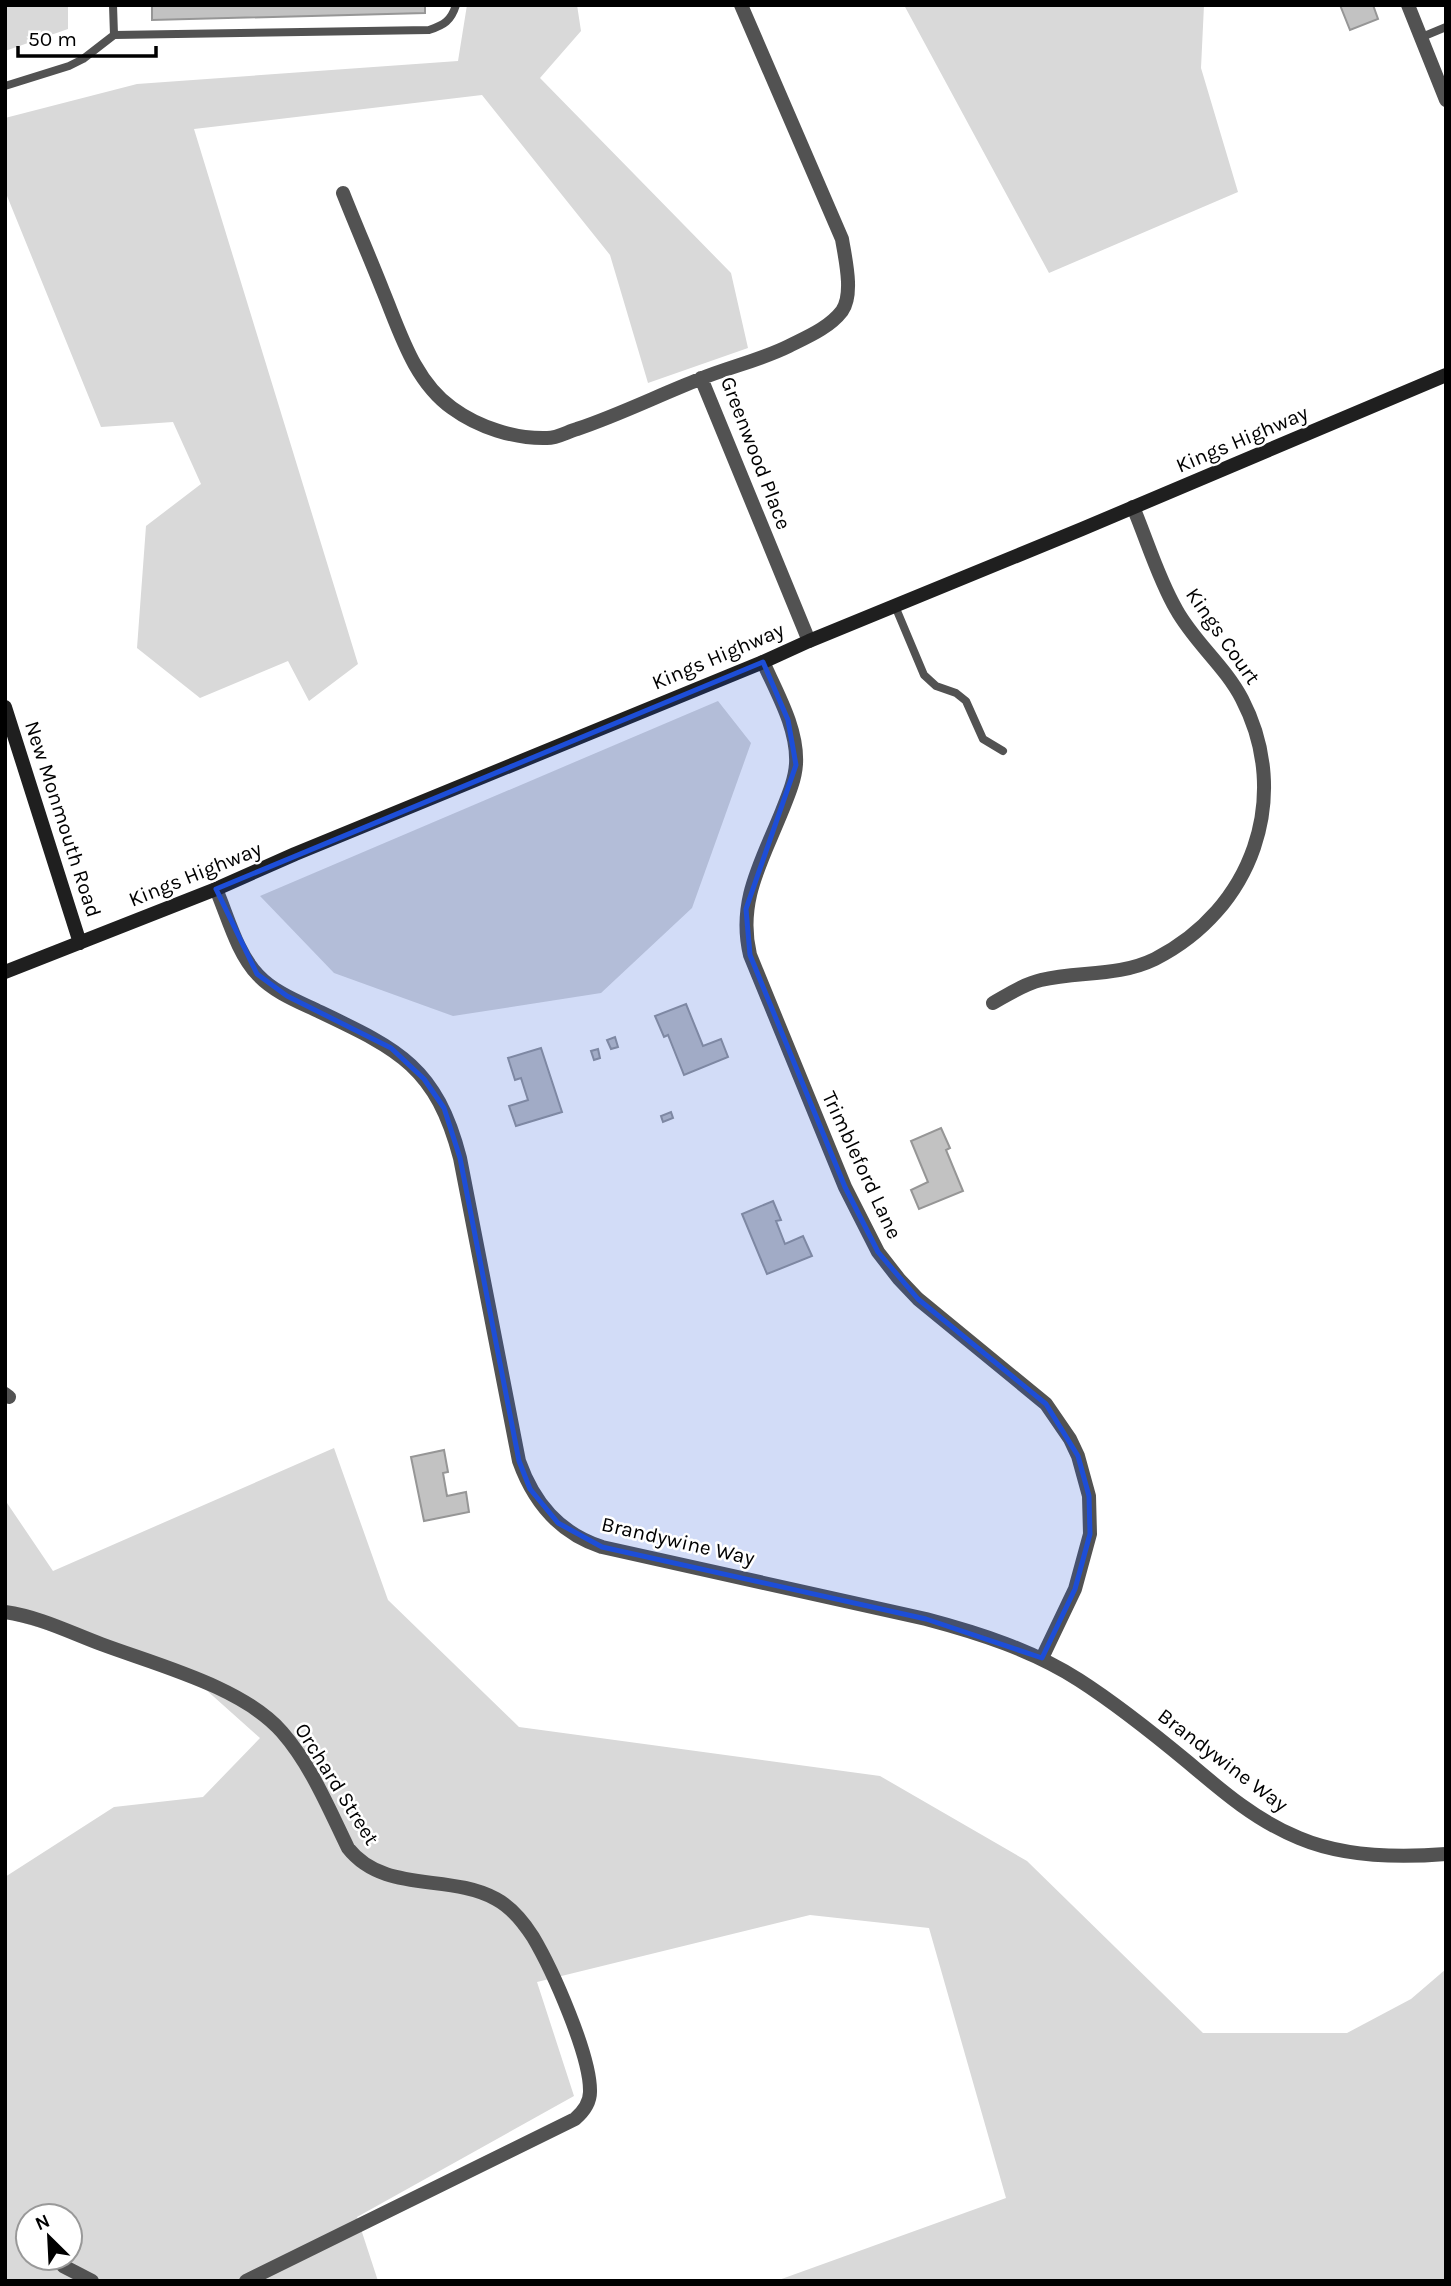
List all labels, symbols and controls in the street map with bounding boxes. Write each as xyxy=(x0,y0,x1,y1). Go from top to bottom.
scale bar xyxy=(18,14,156,58)
text: 50 m xyxy=(28,27,77,51)
street label: Greenwood Place xyxy=(716,373,796,533)
street label: Kings Highway xyxy=(1172,400,1312,478)
street label: Kings Court xyxy=(1181,583,1265,689)
street label: Kings Highway xyxy=(648,617,788,695)
street label: New Monmouth Road xyxy=(20,718,106,920)
street label: Kings Highway xyxy=(125,836,265,912)
street label: Trimbleford Lane xyxy=(817,1087,907,1243)
street label: Brandywine Way xyxy=(599,1512,757,1570)
street label: Brandywine Way xyxy=(1153,1703,1293,1817)
street label: Orchard Street xyxy=(290,1719,384,1849)
north arrow xyxy=(14,2202,84,2272)
text: N xyxy=(32,2210,53,2235)

